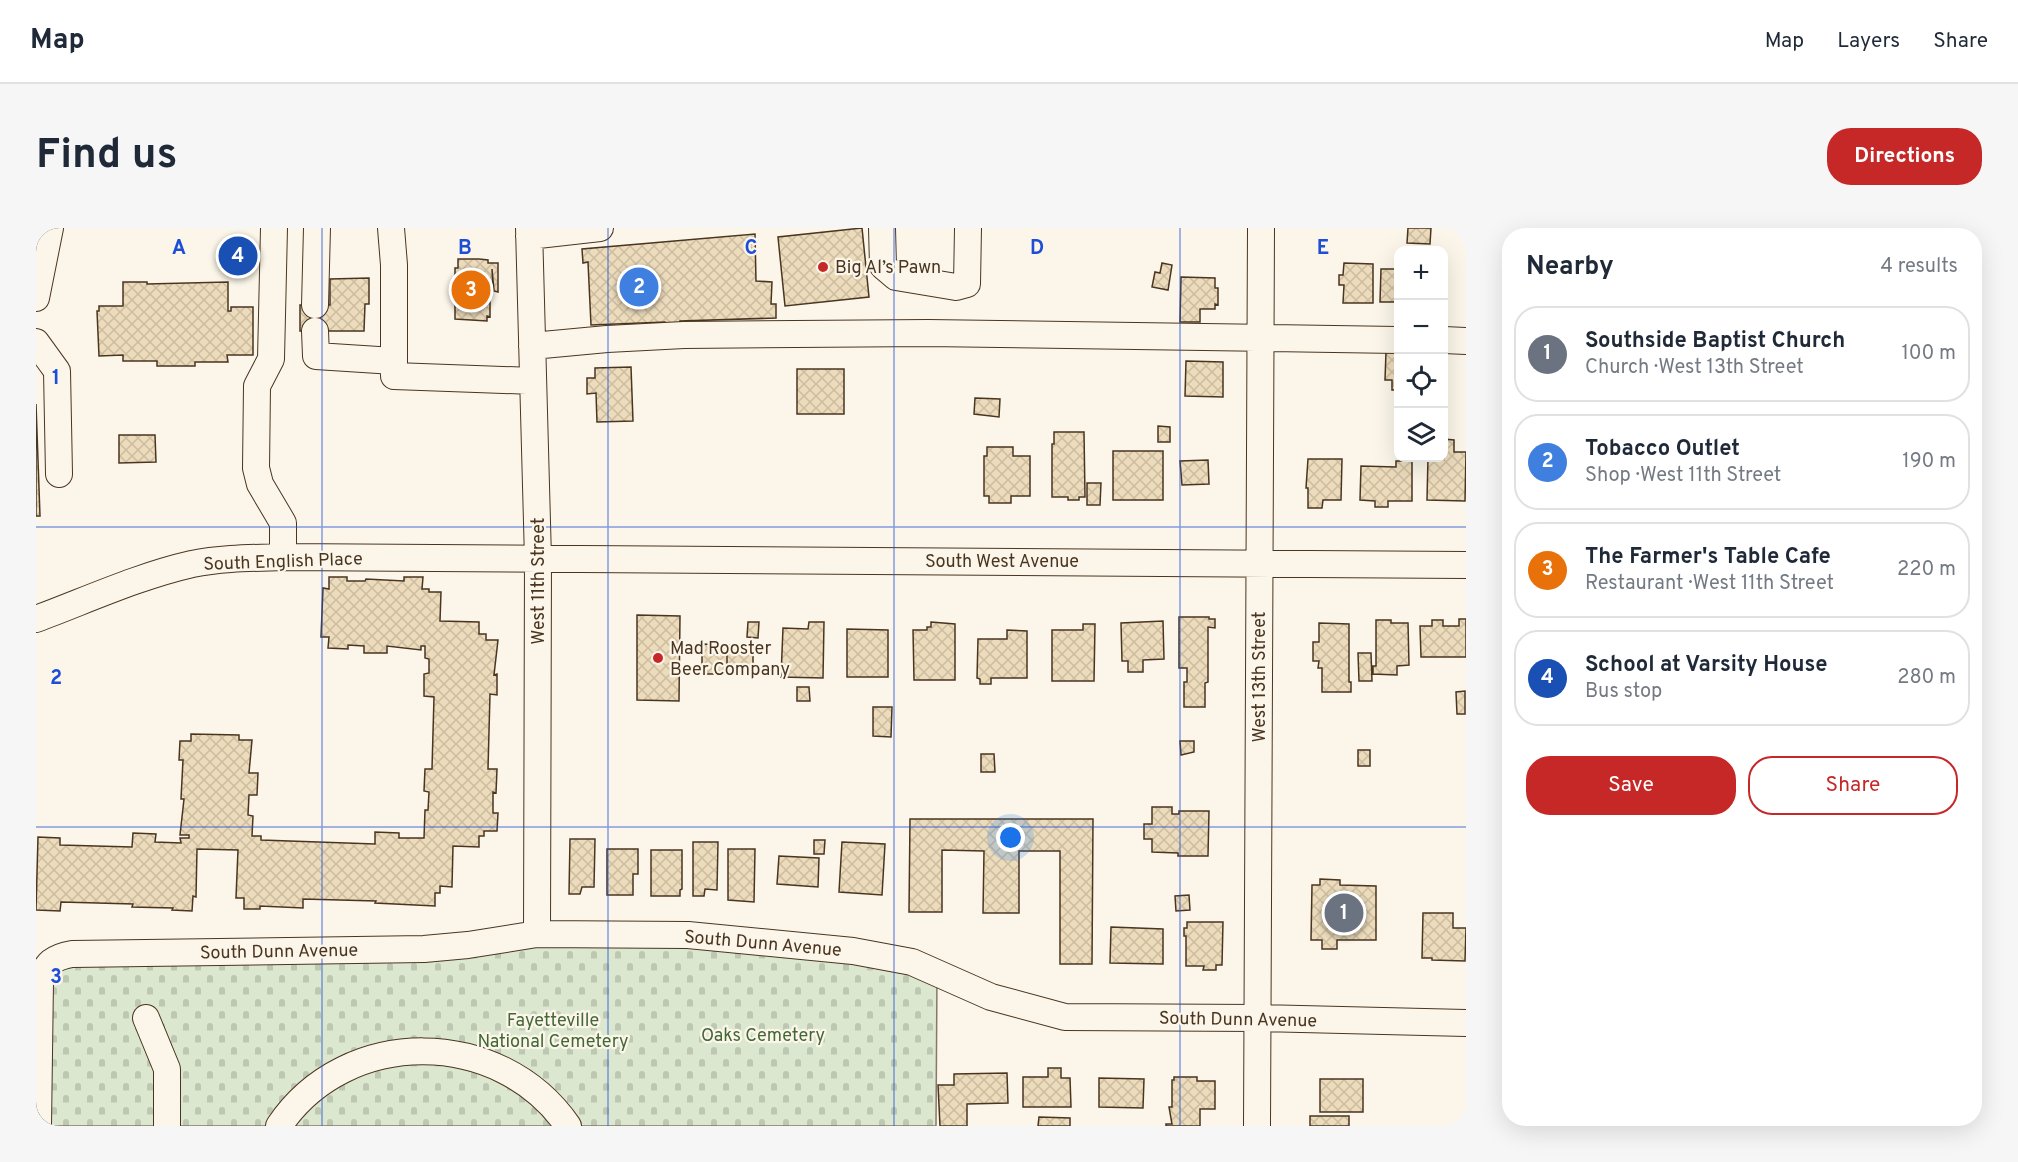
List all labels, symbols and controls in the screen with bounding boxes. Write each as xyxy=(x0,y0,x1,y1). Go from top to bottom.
text: Map xyxy=(30,23,85,59)
text: Map xyxy=(1765,28,1804,55)
text: Layers xyxy=(1837,28,1900,55)
text: Share xyxy=(1933,28,1988,55)
button: Directions xyxy=(1827,128,1982,185)
text: Find us xyxy=(36,130,177,183)
pin: 4 xyxy=(218,234,258,279)
text: A xyxy=(172,236,186,262)
text: B xyxy=(458,236,472,262)
text: C xyxy=(745,236,757,262)
text: D xyxy=(1030,236,1044,262)
text: E xyxy=(1317,236,1329,262)
map controls xyxy=(1394,246,1448,462)
button: + xyxy=(1394,246,1448,300)
text: Nearby xyxy=(1526,251,1614,284)
text: 4 results xyxy=(1881,254,1958,280)
place label: Big Al’s Pawn xyxy=(835,257,941,280)
marker: Big Al’s Pawn xyxy=(816,260,830,274)
pin: 2 xyxy=(620,264,658,310)
pin: 3 xyxy=(452,268,490,312)
button: − xyxy=(1394,300,1448,354)
text: Southside Baptist Church xyxy=(1585,328,1845,355)
text: 1 xyxy=(1544,341,1552,367)
text: 100 m xyxy=(1901,341,1956,367)
button: locate xyxy=(1394,354,1448,408)
text: Church · West 13th Street xyxy=(1585,355,1804,381)
text: 1 xyxy=(52,366,60,392)
button: layers xyxy=(1394,408,1448,462)
text: Tobacco Outlet xyxy=(1585,436,1740,463)
text: 2 xyxy=(1541,449,1554,475)
text: 190 m xyxy=(1902,449,1956,475)
text: Shop · West 11th Street xyxy=(1585,463,1781,489)
street label: West 11th Street xyxy=(528,517,551,645)
text: The Farmer's Table Cafe xyxy=(1585,544,1831,571)
street label: South English Place xyxy=(203,548,363,577)
street label: South West Avenue xyxy=(925,551,1079,574)
text: 3 xyxy=(1542,557,1554,583)
text: 220 m xyxy=(1897,557,1956,583)
text: Restaurant · West 11th Street xyxy=(1585,571,1834,597)
street label: West 13th Street xyxy=(1249,611,1272,743)
place label: Mad Rooster Beer Company xyxy=(670,638,790,682)
marker: Mad Rooster Beer Company xyxy=(651,651,665,665)
text: School at Varsity House xyxy=(1585,652,1827,679)
text: 4 xyxy=(1541,665,1554,691)
text: 280 m xyxy=(1897,665,1956,691)
text: 2 xyxy=(50,666,62,692)
text: Bus stop xyxy=(1585,679,1662,705)
button: Save xyxy=(1526,756,1736,815)
button: Share xyxy=(1748,756,1958,815)
your location xyxy=(996,823,1025,852)
pin: 1 xyxy=(1324,890,1364,936)
street label: South Dunn Avenue xyxy=(683,926,843,963)
street label: South Dunn Avenue xyxy=(200,940,358,965)
text: 3 xyxy=(50,965,62,991)
street label: South Dunn Avenue xyxy=(1159,1008,1317,1033)
park label: Fayetteville National Cemetery xyxy=(478,1010,628,1054)
park label: Oaks Cemetery xyxy=(701,1025,825,1048)

